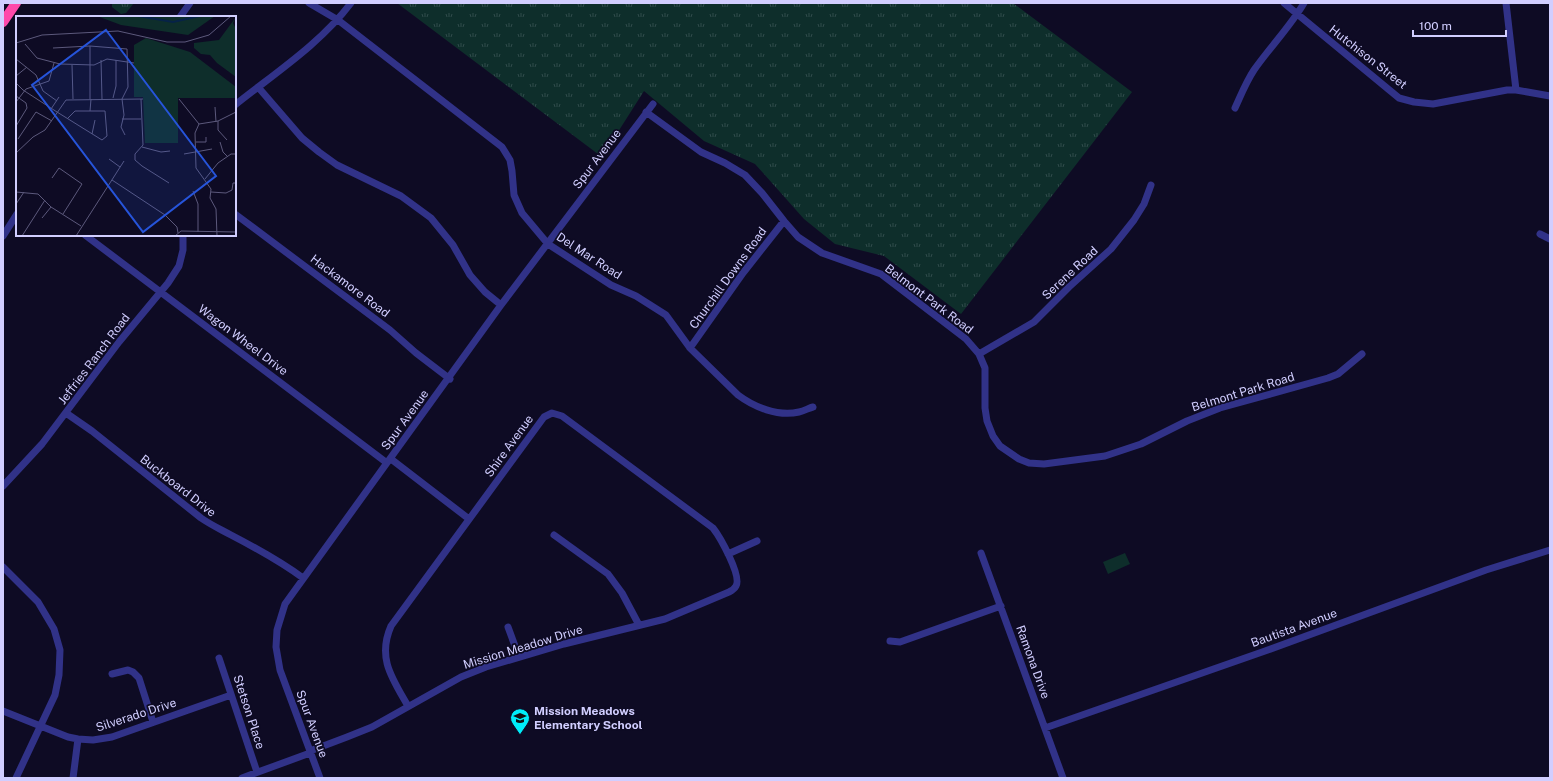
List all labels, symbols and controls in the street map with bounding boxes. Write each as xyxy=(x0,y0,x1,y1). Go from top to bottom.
scale bar xyxy=(1413,12,1506,38)
inset map xyxy=(16,16,236,236)
text: 100 m xyxy=(1419,19,1452,33)
street label: Hutchison Street xyxy=(1326,22,1410,92)
street label: Spur Avenue xyxy=(570,126,624,192)
street label: Churchill Downs Road xyxy=(687,225,769,331)
street label: Del Mar Road xyxy=(554,230,624,282)
street label: Serene Road xyxy=(1039,244,1101,302)
street label: Hackamore Road xyxy=(308,252,392,320)
street label: Belmont Park Road xyxy=(882,261,976,337)
street label: Wagon Wheel Drive xyxy=(195,302,291,378)
street label: Jeffries Ranch Road xyxy=(55,311,133,407)
street label: Belmont Park Road xyxy=(1190,370,1296,414)
street label: Spur Avenue xyxy=(378,387,432,453)
street label: Shire Avenue xyxy=(482,412,536,480)
street label: Buckboard Drive xyxy=(137,452,219,520)
street label: Bautista Avenue xyxy=(1249,606,1339,650)
street label: Mission Meadow Drive xyxy=(462,622,585,672)
street label: Ramona Drive xyxy=(1013,623,1053,701)
street label: Stetson Place xyxy=(230,673,268,751)
street label: Spur Avenue xyxy=(293,688,331,760)
street label: Silverado Drive xyxy=(94,695,178,735)
place label: Mission Meadows Elementary School xyxy=(534,704,643,732)
school or university icon: Mission Meadows Elementary School xyxy=(509,707,531,735)

